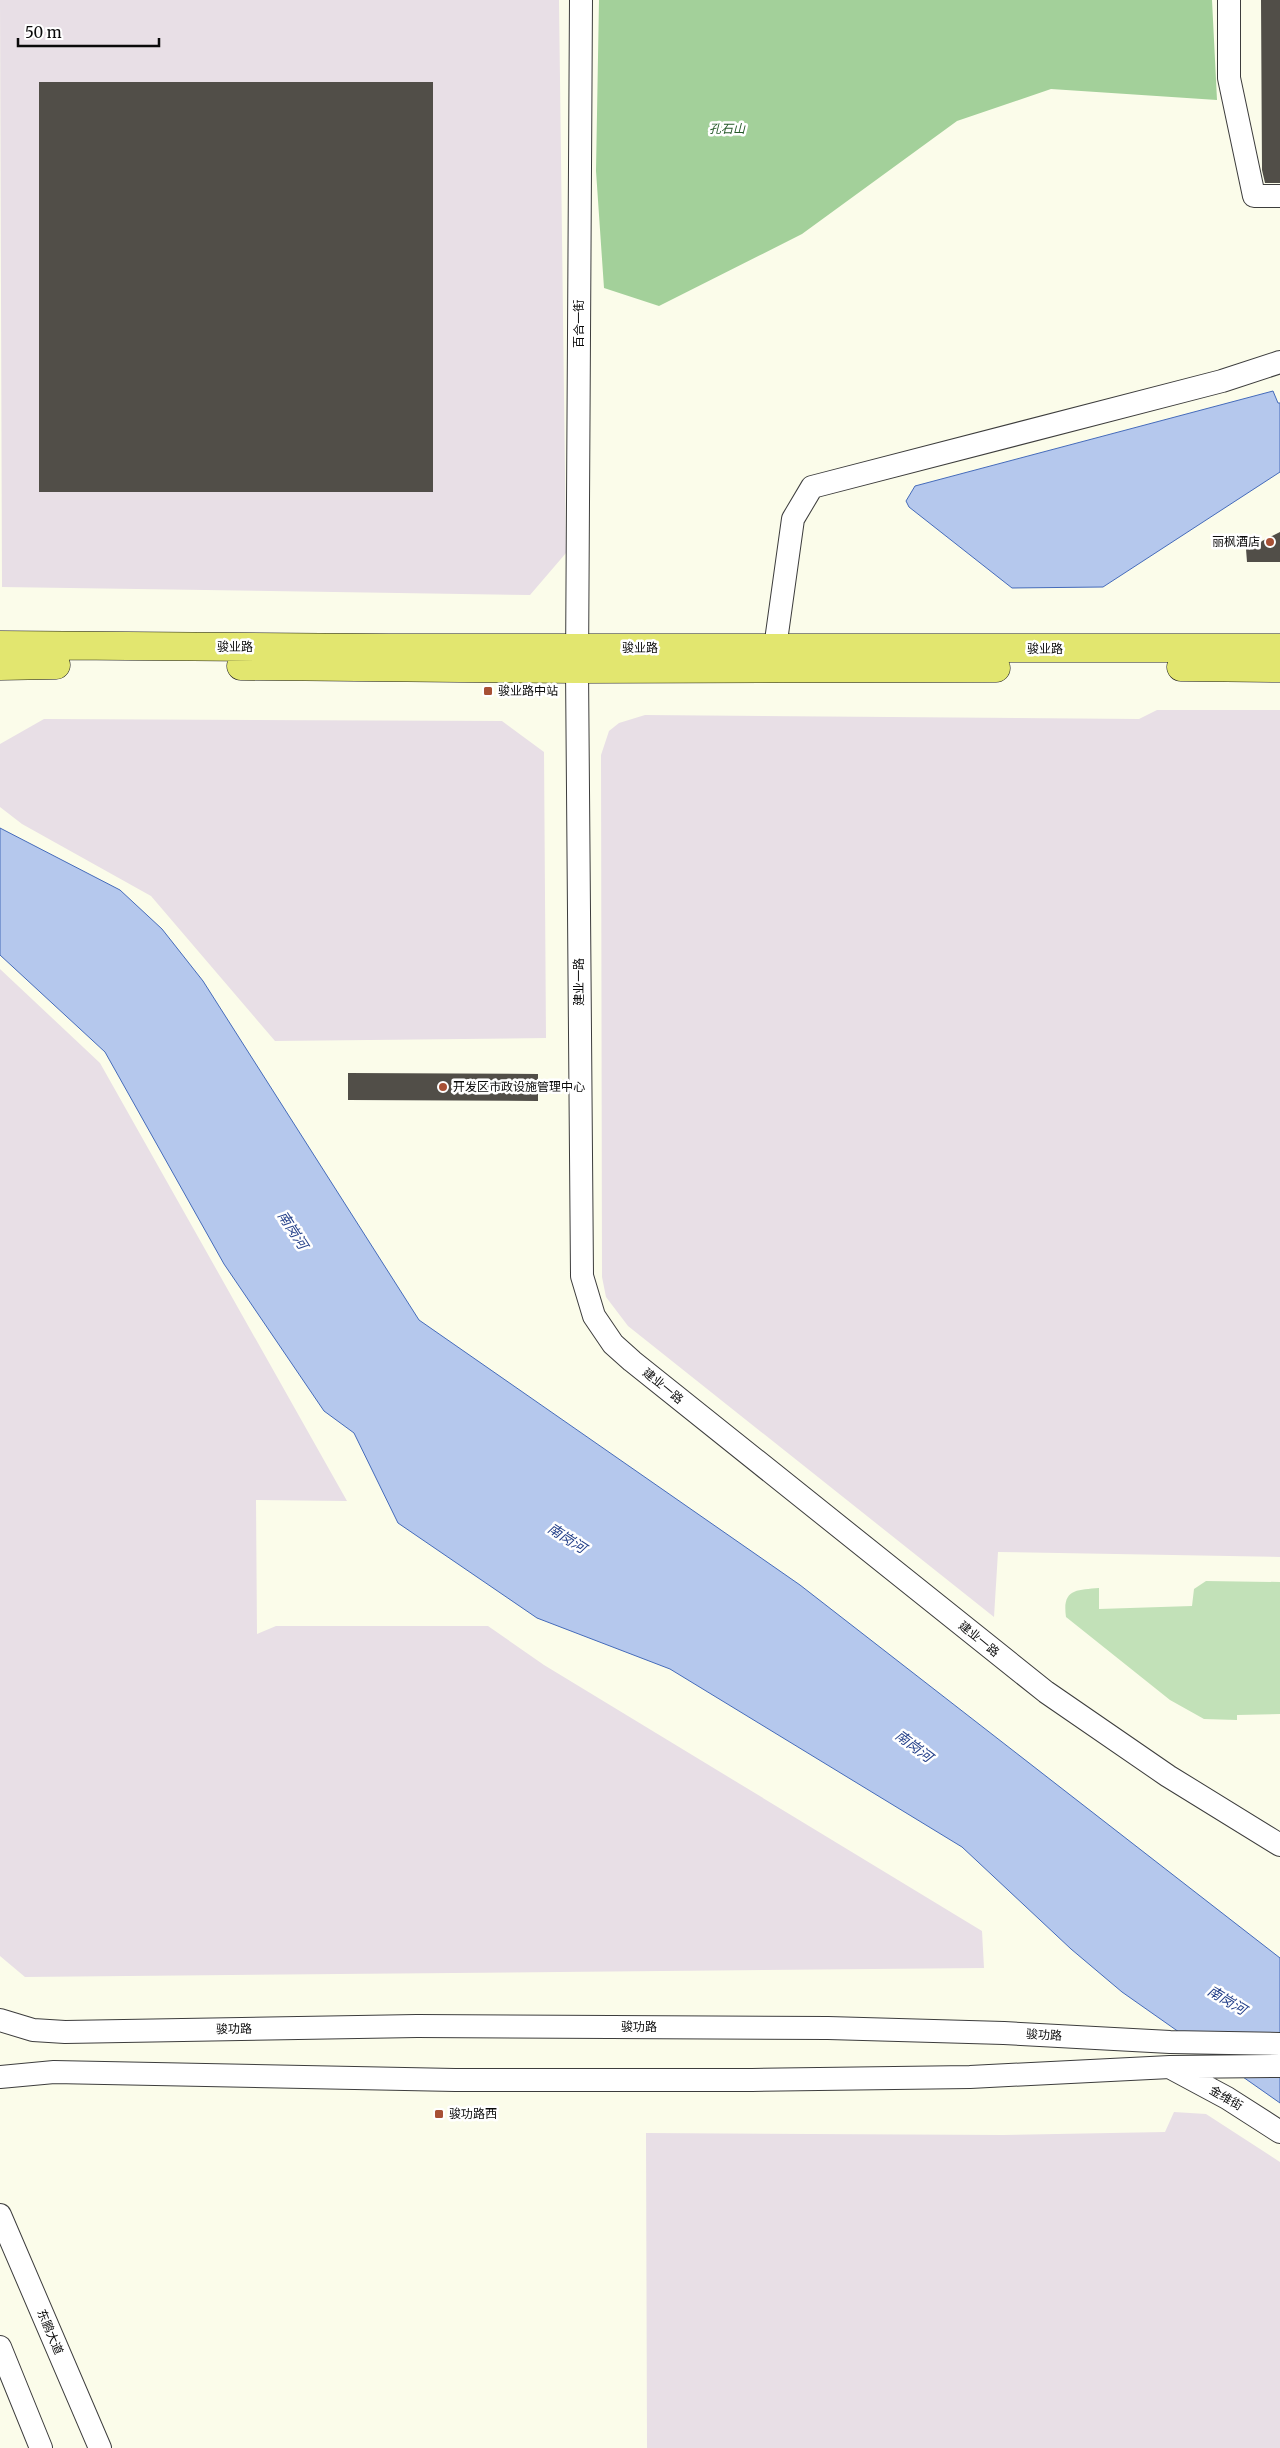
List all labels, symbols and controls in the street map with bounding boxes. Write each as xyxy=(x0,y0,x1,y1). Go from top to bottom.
scale bar xyxy=(18,15,159,47)
text: 50 m xyxy=(25,23,62,42)
park label: 孔石山 xyxy=(709,121,746,136)
street label: 百合一街 xyxy=(571,300,586,348)
place label: 丽枫酒店 xyxy=(1212,534,1260,549)
marker: 丽枫酒店 xyxy=(1264,536,1276,548)
street label: 骏业路 xyxy=(217,639,253,654)
street label: 骏业路 xyxy=(622,640,658,655)
street label: 骏业路 xyxy=(1027,641,1063,656)
place label: 骏业路中站 xyxy=(498,683,558,698)
marker: 骏业路中站 xyxy=(482,685,494,697)
street label: 建业一路 xyxy=(571,958,586,1006)
place label: 开发区市政设施管理中心 xyxy=(453,1079,585,1094)
marker: 开发区市政设施管理中心 xyxy=(437,1081,449,1093)
water label: 南岗河 xyxy=(274,1207,314,1255)
street label: 建业一路 xyxy=(640,1365,687,1407)
water label: 南岗河 xyxy=(544,1519,592,1559)
street label: 建业一路 xyxy=(956,1618,1003,1660)
water label: 南岗河 xyxy=(892,1726,939,1768)
water label: 南岗河 xyxy=(1204,1981,1252,2020)
street label: 骏功路 xyxy=(621,2019,657,2034)
street label: 骏功路 xyxy=(216,2021,252,2036)
street label: 骏功路 xyxy=(1026,2026,1062,2043)
street label: 金维街 xyxy=(1207,2082,1246,2113)
place label: 骏功路西 xyxy=(449,2106,497,2121)
marker: 骏功路西 xyxy=(433,2108,445,2120)
street label: 东鹏大道 xyxy=(34,2307,67,2357)

